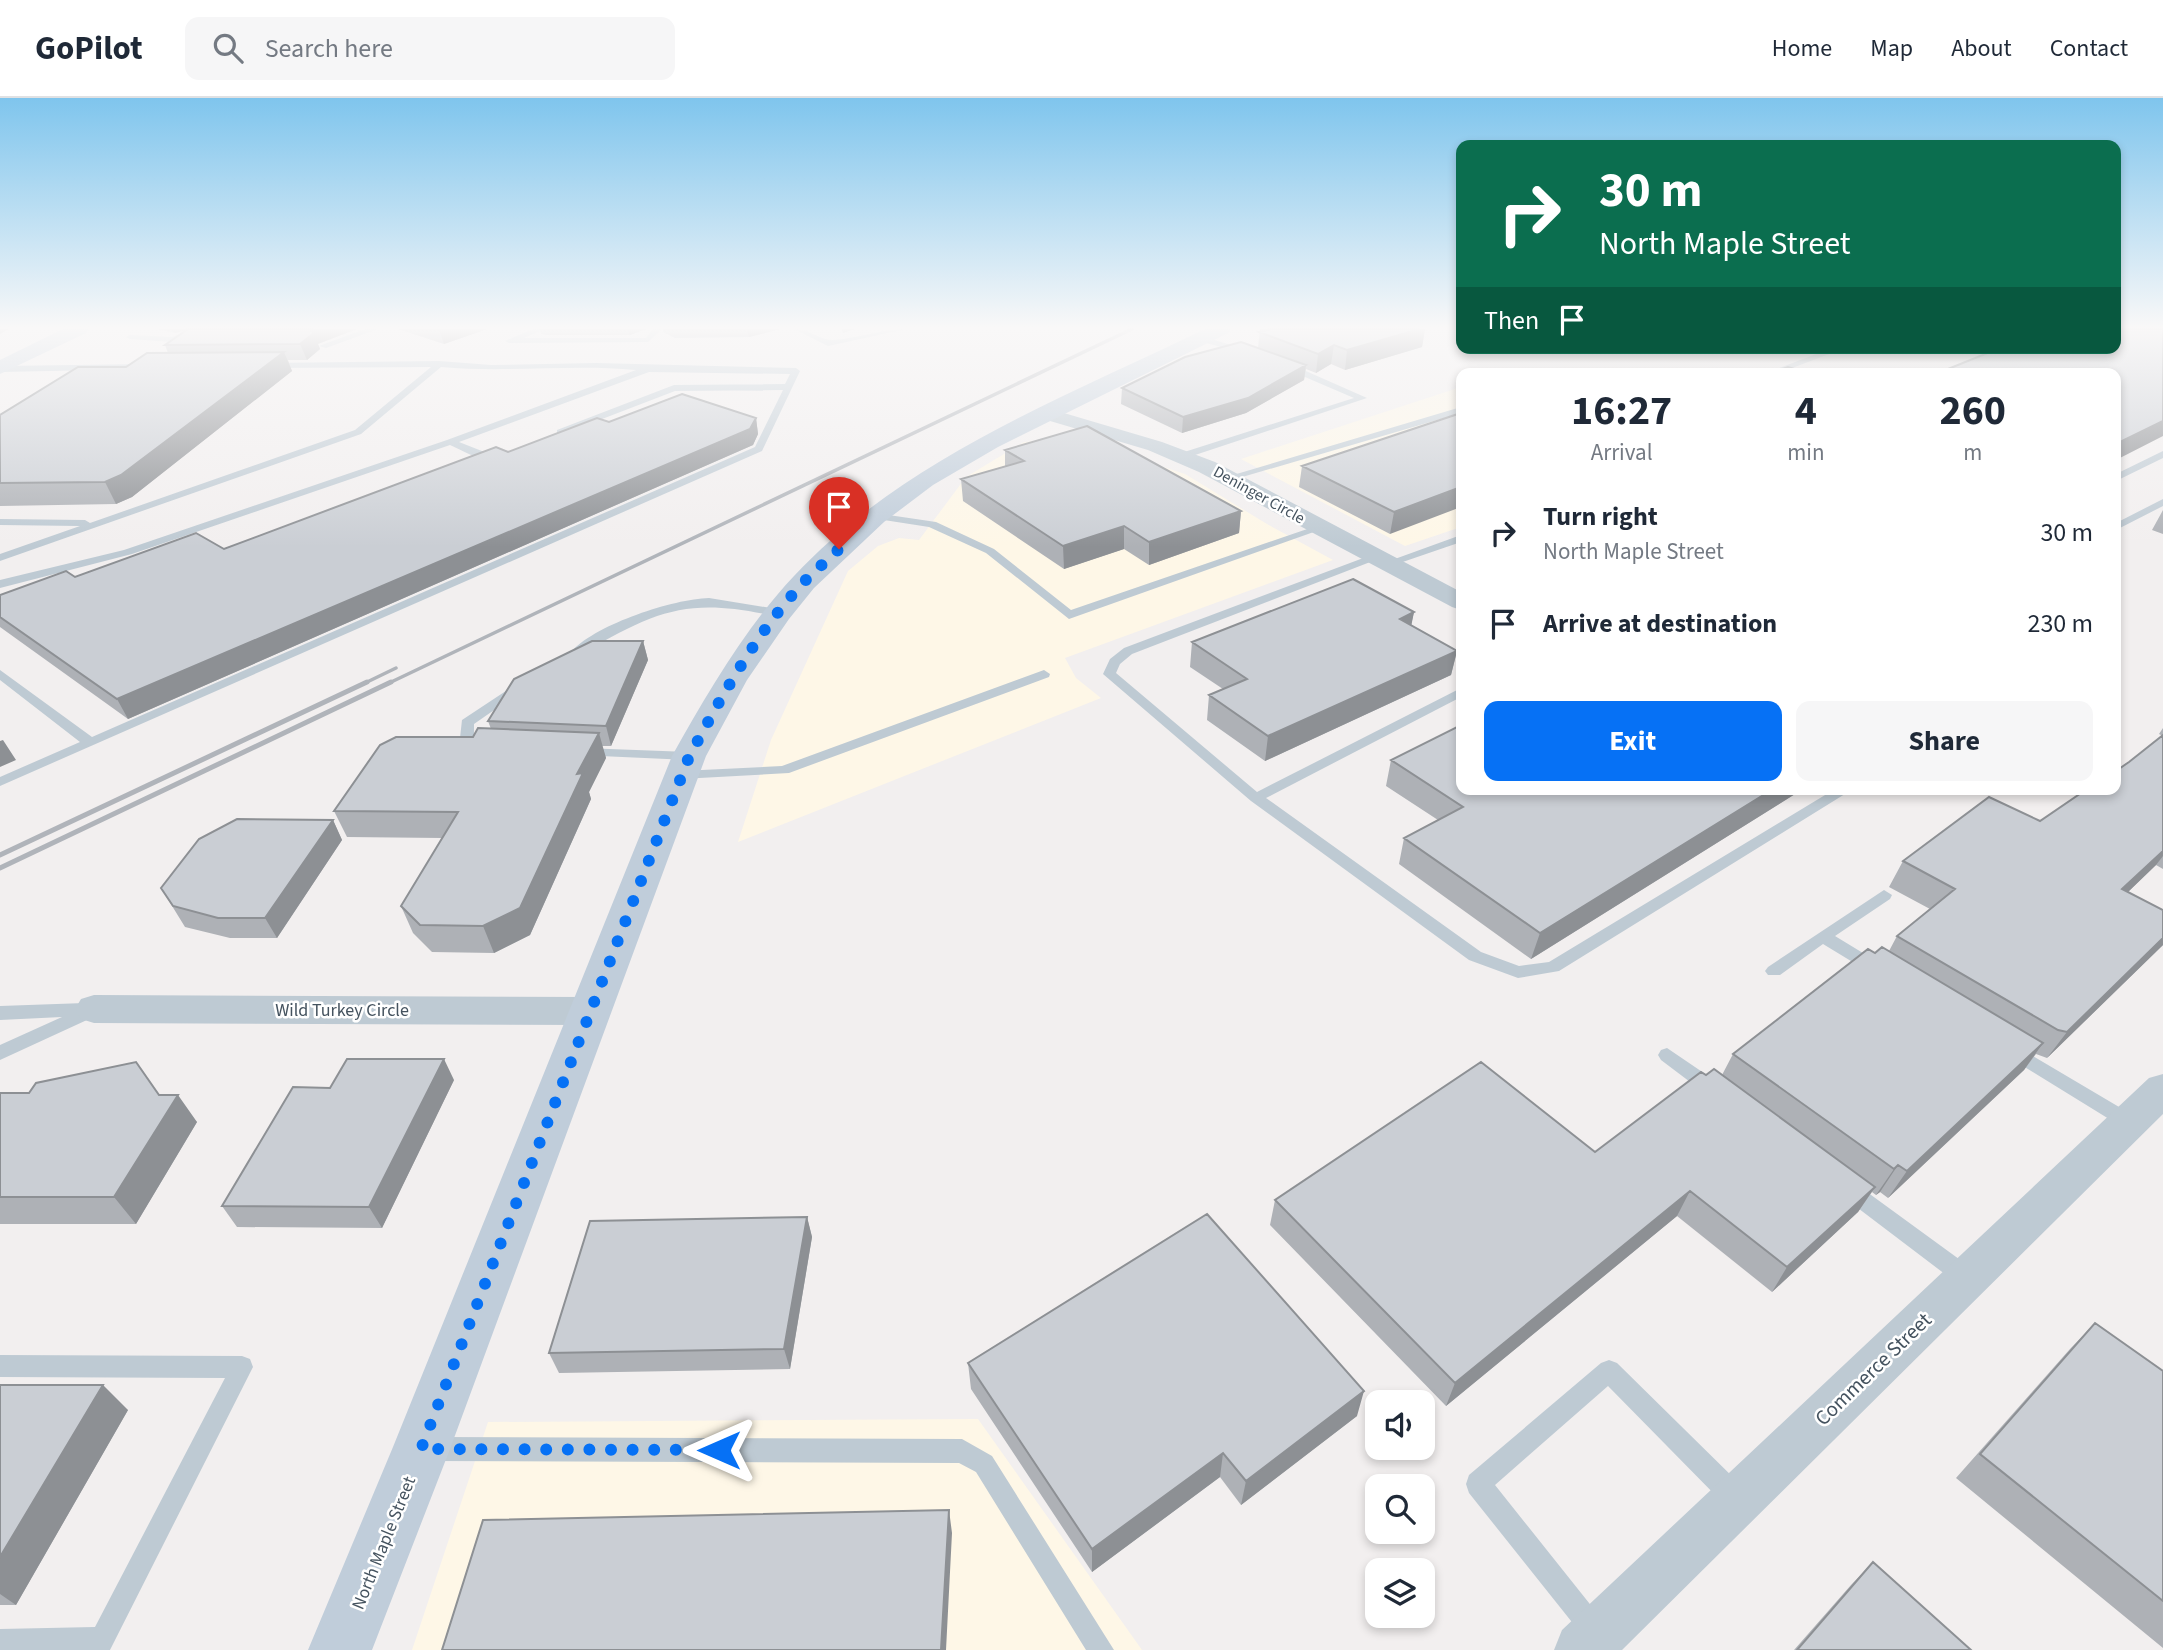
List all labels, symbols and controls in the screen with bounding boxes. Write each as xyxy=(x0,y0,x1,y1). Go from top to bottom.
search box xyxy=(185,17,675,80)
text: GoPilot xyxy=(35,25,143,72)
icon: search xyxy=(209,29,247,67)
text: Search here xyxy=(265,30,393,67)
text: Home xyxy=(1772,31,1832,66)
text: Map xyxy=(1870,31,1913,66)
text: About xyxy=(1951,31,2012,66)
text: Contact xyxy=(2050,31,2128,66)
text: 30 m xyxy=(1599,156,1703,226)
icon: right xyxy=(1484,168,1575,259)
text: North Maple Street xyxy=(1599,221,1851,267)
icon: arrive xyxy=(1553,301,1591,339)
text: Then xyxy=(1484,302,1539,339)
text: 16:27 xyxy=(1571,381,1672,441)
text: 4 xyxy=(1795,381,1817,441)
text: 260 xyxy=(1939,381,2006,441)
text: Arrival xyxy=(1591,436,1653,469)
text: min xyxy=(1787,436,1825,469)
text: m xyxy=(1963,436,1982,469)
street label: Deninger Circle xyxy=(1209,461,1309,529)
pin xyxy=(809,477,869,549)
icon: arrive xyxy=(820,488,858,526)
text: Turn right xyxy=(1543,498,1658,535)
icon: right xyxy=(1484,514,1522,552)
text: 30 m xyxy=(2040,514,2093,551)
text: North Maple Street xyxy=(1543,535,1724,568)
icon: arrive xyxy=(1484,605,1522,643)
text: Arrive at destination xyxy=(1543,605,1777,642)
text: 230 m xyxy=(2027,605,2093,642)
button: Exit xyxy=(1484,701,1782,781)
button: Share xyxy=(1796,701,2093,781)
street label: Wild Turkey Circle xyxy=(275,998,409,1023)
street label: Commerce Street xyxy=(1808,1305,1938,1433)
map controls xyxy=(1365,1390,1435,1628)
button: sound xyxy=(1365,1390,1435,1460)
position arrow xyxy=(682,1413,756,1487)
street label: North Maple Street xyxy=(346,1473,422,1613)
button: search xyxy=(1365,1474,1435,1544)
button: layers xyxy=(1365,1558,1435,1628)

